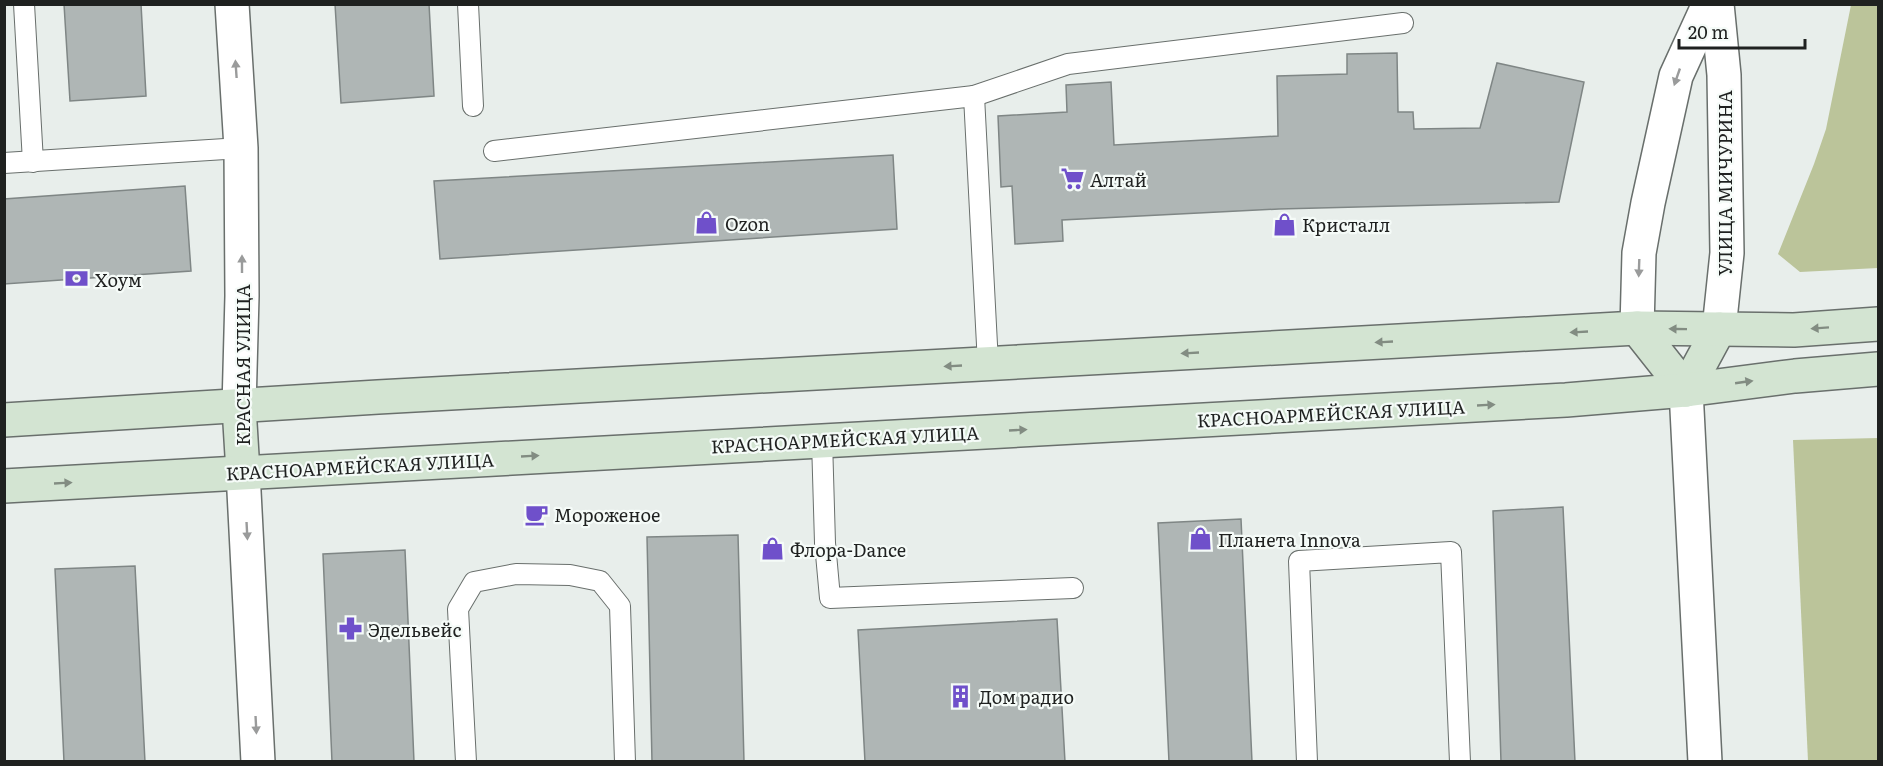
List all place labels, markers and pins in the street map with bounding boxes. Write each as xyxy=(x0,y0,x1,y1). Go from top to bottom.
supermarket icon: Алтай xyxy=(1059,166,1085,192)
place label: Алтай xyxy=(1090,166,1147,193)
shop icon: Ozon xyxy=(694,210,720,236)
place label: Ozon xyxy=(725,210,770,237)
shop icon: Кристалл xyxy=(1271,211,1297,237)
place label: Кристалл xyxy=(1302,211,1390,238)
bank icon: Хоум xyxy=(64,266,90,292)
place label: Хоум xyxy=(95,266,142,293)
cafe icon: Мороженое xyxy=(523,501,549,527)
place label: Мороженое xyxy=(554,501,660,528)
shop icon: Планета Innova xyxy=(1187,526,1213,552)
place label: Планета Innova xyxy=(1218,526,1361,553)
shop icon: Флора-Dance xyxy=(759,536,785,562)
place label: Флора-Dance xyxy=(790,536,906,563)
pharmacy icon: Эдельвейс xyxy=(337,616,363,642)
place label: Эдельвейс xyxy=(368,616,461,643)
building icon: Дом радио xyxy=(948,683,974,709)
place label: Дом радио xyxy=(979,683,1074,710)

